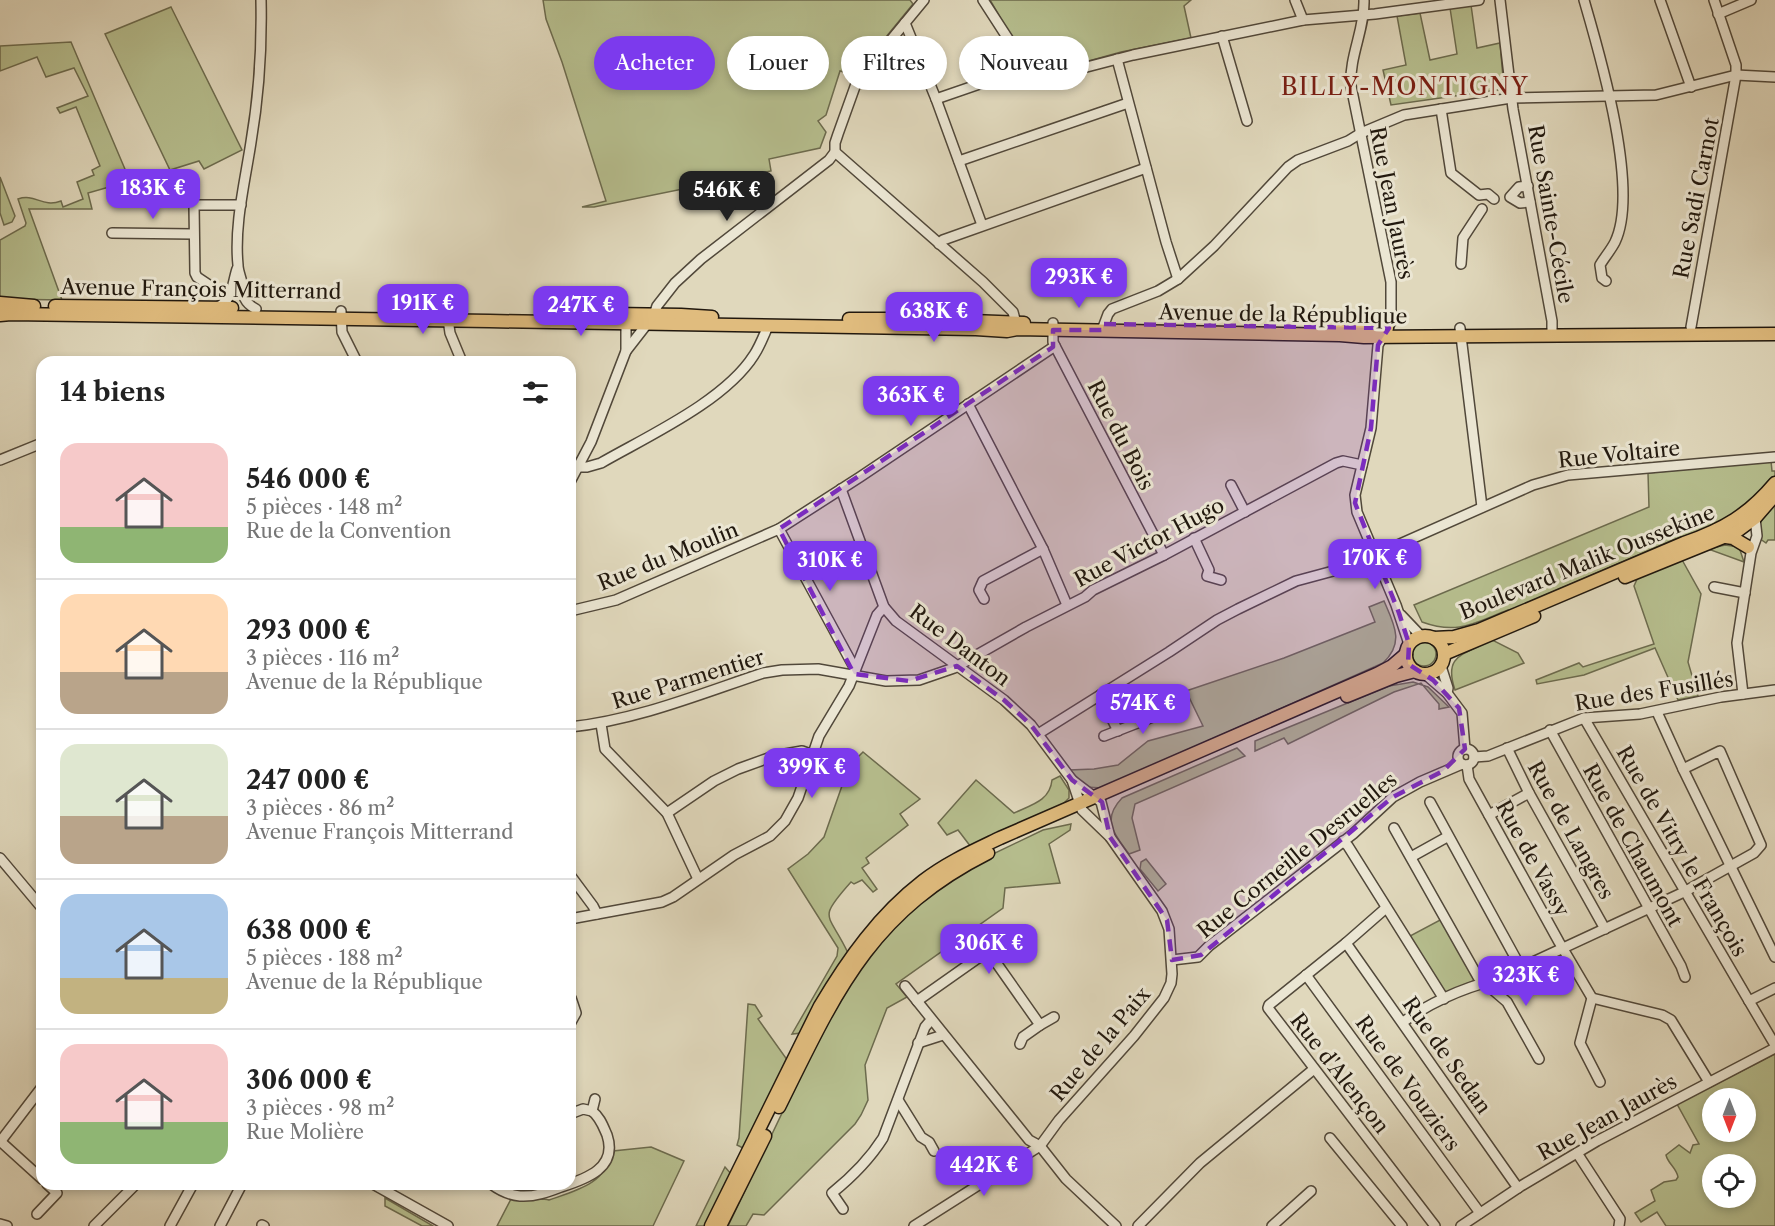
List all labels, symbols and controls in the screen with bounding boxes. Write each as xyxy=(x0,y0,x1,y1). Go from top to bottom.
chip: Acheter xyxy=(594,36,715,90)
chip: Louer xyxy=(727,36,829,90)
chip: Filtres xyxy=(841,36,947,90)
chip: Nouveau xyxy=(959,36,1089,90)
district label: BILLY-MONTIGNY xyxy=(1281,72,1529,101)
street label: Rue Sadi Carnot xyxy=(1668,115,1724,281)
street label: Rue Sainte-Cécile xyxy=(1523,123,1579,305)
street label: Rue Jean Jaurès xyxy=(1365,125,1419,281)
pin: 183K € xyxy=(104,169,202,220)
pin: 546K € xyxy=(678,171,776,222)
text: 183K € xyxy=(120,176,186,200)
text: 546K € xyxy=(693,178,761,202)
pin: 293K € xyxy=(1030,258,1128,309)
text: 293K € xyxy=(1045,265,1113,289)
street label: Avenue François Mitterrand xyxy=(59,274,342,304)
pin: 191K € xyxy=(374,284,472,335)
pin: 247K € xyxy=(532,286,630,337)
text: 191K € xyxy=(391,291,455,315)
pin: 638K € xyxy=(885,292,983,343)
text: 247K € xyxy=(547,293,615,317)
text: 638K € xyxy=(900,299,968,323)
street label: Avenue de la République xyxy=(1157,299,1408,329)
text: 14 biens xyxy=(60,376,165,408)
icon: filters xyxy=(519,376,552,409)
pin: 363K € xyxy=(862,376,960,427)
street label: Rue du Bois xyxy=(1083,376,1159,494)
text: 363K € xyxy=(877,383,945,407)
street label: Rue Voltaire xyxy=(1557,435,1681,473)
text: 546 000 € xyxy=(246,463,371,495)
icon: home xyxy=(108,467,180,539)
street label: Rue Victor Hugo xyxy=(1070,492,1228,592)
text: 5 pièces · 148 m² xyxy=(246,495,402,519)
street label: Boulevard Malik Oussekine xyxy=(1456,499,1718,625)
street label: Rue du Moulin xyxy=(594,516,742,596)
text: Rue de la Convention xyxy=(246,519,451,543)
pin: 170K € xyxy=(1326,539,1424,590)
pin: 310K € xyxy=(781,541,879,592)
text: 170K € xyxy=(1342,546,1408,570)
text: 310K € xyxy=(797,548,863,572)
street label: Rue Danton xyxy=(904,599,1016,691)
text: 293 000 € xyxy=(246,614,371,646)
icon: home xyxy=(108,618,180,690)
street label: Rue Parmentier xyxy=(609,644,767,714)
text: 3 pièces · 116 m² xyxy=(246,646,399,670)
street label: Rue des Fusillés xyxy=(1573,666,1735,716)
text: Avenue de la République xyxy=(246,670,483,694)
pin: 574K € xyxy=(1094,684,1192,735)
text: 574K € xyxy=(1110,691,1176,715)
street label: Rue de Vitry le François xyxy=(1611,741,1753,961)
pin: 399K € xyxy=(763,748,861,799)
text: 399K € xyxy=(778,755,846,779)
street label: Rue de Langres xyxy=(1523,756,1619,904)
street label: Rue de Chaumont xyxy=(1578,759,1688,931)
text: 247 000 € xyxy=(246,764,370,796)
street label: Rue Corneille Desruelles xyxy=(1192,767,1402,943)
icon: home xyxy=(108,768,180,840)
street label: Rue de Vassy xyxy=(1491,795,1575,921)
text: 3 pièces · 86 m² xyxy=(246,796,394,820)
text: Avenue François Mitterrand xyxy=(246,820,513,844)
text: 638 000 € xyxy=(246,914,371,946)
icon: home xyxy=(108,918,180,990)
pin: 306K € xyxy=(940,924,1038,975)
text: 306K € xyxy=(954,931,1024,955)
text: 5 pièces · 188 m² xyxy=(246,946,403,970)
pin: 323K € xyxy=(1477,956,1575,1007)
text: 323K € xyxy=(1492,963,1560,987)
text: Avenue de la République xyxy=(246,970,483,994)
street label: Rue de la Paix xyxy=(1045,981,1156,1106)
street label: Rue de Sedan xyxy=(1397,992,1497,1118)
street label: Rue d'Alençon xyxy=(1285,1008,1395,1138)
street label: Rue de Vouziers xyxy=(1351,1010,1465,1156)
text: 306 000 € xyxy=(246,1064,372,1096)
icon: home xyxy=(108,1068,180,1140)
street label: Rue Jean Jaurès xyxy=(1533,1068,1681,1166)
north arrow xyxy=(1702,1088,1756,1142)
map controls xyxy=(1702,1088,1756,1208)
text: 3 pièces · 98 m² xyxy=(246,1096,394,1120)
text: Rue Molière xyxy=(246,1120,364,1144)
pin: 442K € xyxy=(935,1146,1033,1197)
text: 442K € xyxy=(950,1153,1018,1177)
button: locate xyxy=(1702,1154,1756,1208)

